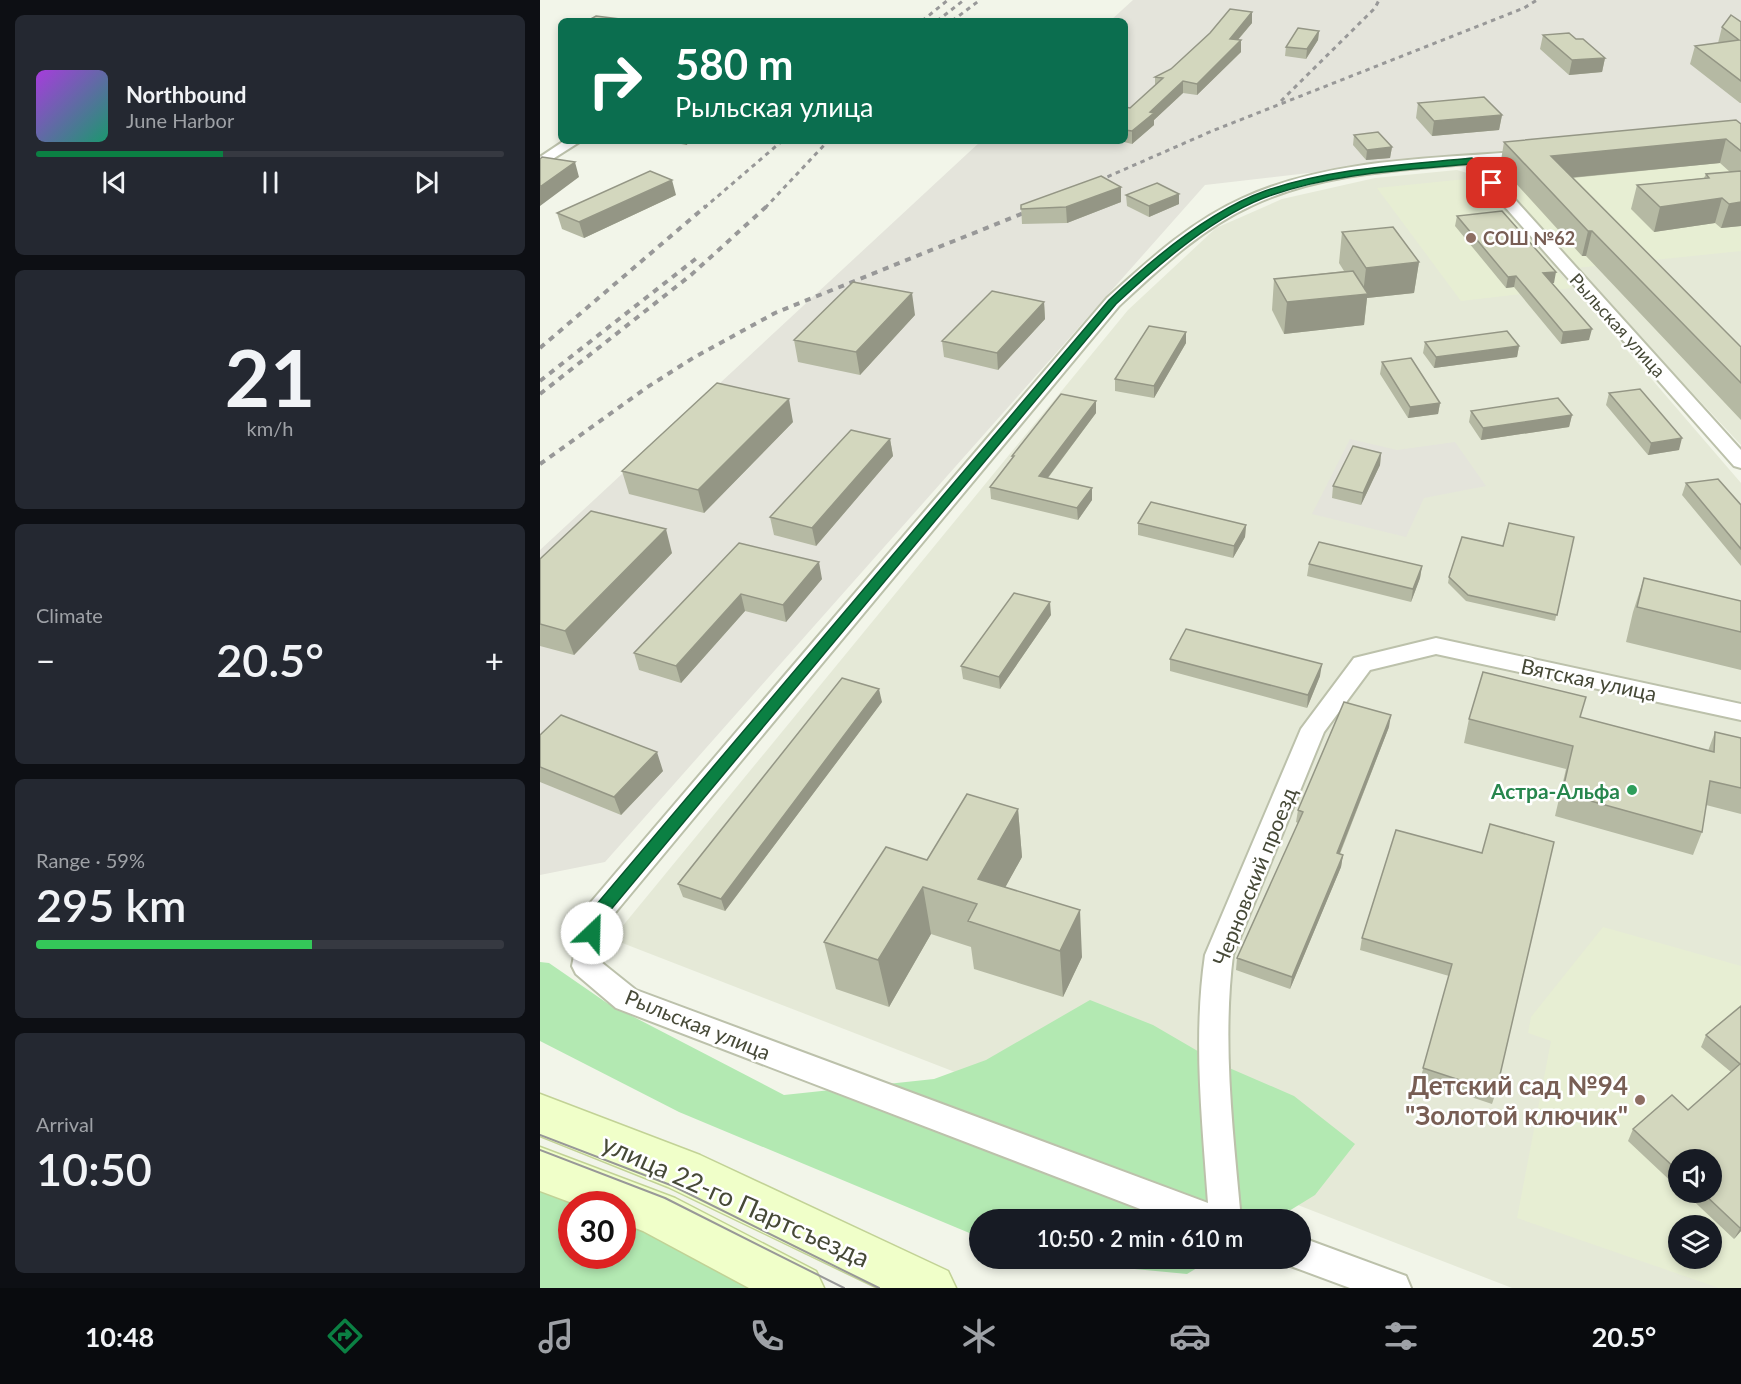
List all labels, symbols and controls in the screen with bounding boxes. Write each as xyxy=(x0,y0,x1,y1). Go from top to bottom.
text: 580 m xyxy=(675,39,793,89)
icon: right xyxy=(576,42,654,120)
text: Northbound xyxy=(126,81,246,108)
text: Рыльская улица xyxy=(675,90,873,123)
text: June Harbor xyxy=(126,108,234,132)
pin xyxy=(1466,157,1517,208)
icon: previous xyxy=(98,166,131,199)
icon: pause xyxy=(254,166,287,199)
icon: next xyxy=(410,166,443,199)
icon: arrive xyxy=(1475,166,1508,199)
place label: СОШ №62 xyxy=(1483,227,1575,249)
marker: СОШ №62 xyxy=(1464,231,1478,245)
street label: Рыльская улица xyxy=(1566,268,1670,382)
text: 21 xyxy=(225,330,315,424)
text: km/h xyxy=(247,416,293,440)
text: Climate xyxy=(36,603,103,627)
text: 20.5° xyxy=(216,633,324,687)
text: − xyxy=(36,640,55,680)
text: + xyxy=(485,640,504,680)
street label: Вятская улица xyxy=(1519,652,1659,706)
place label: Астра-Альфа xyxy=(1490,778,1620,803)
street label: Черновский проезд xyxy=(1207,783,1301,969)
marker: Астра-Альфа xyxy=(1625,783,1639,797)
text: Range · 59% xyxy=(36,848,145,872)
text: 295 km xyxy=(36,878,186,932)
position arrow xyxy=(560,901,624,965)
street label: Рыльская улица xyxy=(622,984,774,1064)
place label: Детский сад №94 "Золотой ключик" xyxy=(1405,1069,1628,1131)
marker: Детский сад №94 "Золотой ключик" xyxy=(1633,1093,1647,1107)
text: Arrival xyxy=(36,1112,94,1136)
street label: улица 22-го Партсъезда xyxy=(597,1127,875,1273)
text: 10:50 xyxy=(36,1142,152,1196)
map controls xyxy=(1668,1149,1722,1269)
button: sound xyxy=(1668,1149,1722,1203)
speed limit sign: 30 xyxy=(558,1191,636,1269)
button: layers xyxy=(1668,1215,1722,1269)
text: 10:50 · 2 min · 610 m xyxy=(1037,1225,1243,1252)
icon: directions xyxy=(324,1315,366,1357)
icon: music xyxy=(535,1315,577,1357)
icon: phone xyxy=(746,1315,788,1357)
icon: climate xyxy=(958,1315,1000,1357)
icon: car xyxy=(1169,1315,1211,1357)
icon: filters xyxy=(1380,1315,1422,1357)
text: 10:48 xyxy=(85,1320,154,1353)
text: 20.5° xyxy=(1592,1320,1656,1353)

